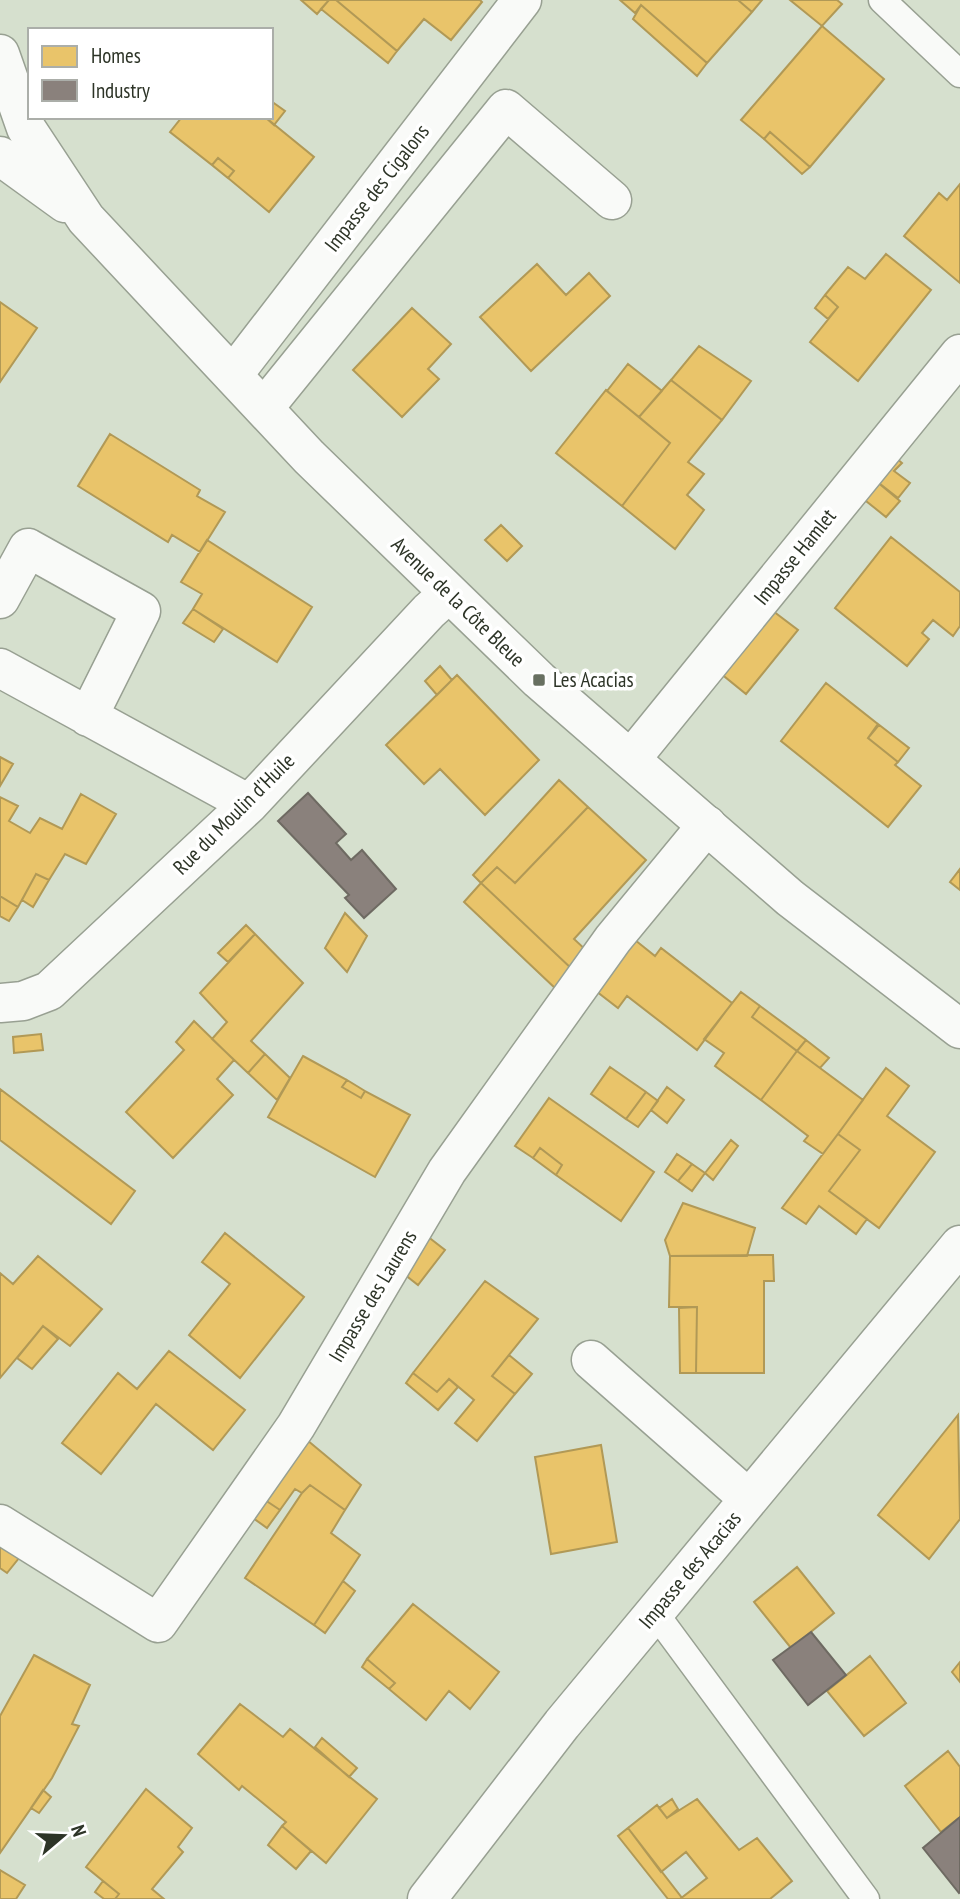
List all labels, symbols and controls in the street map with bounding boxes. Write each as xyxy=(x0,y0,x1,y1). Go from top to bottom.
legend xyxy=(28,28,273,119)
text: Homes xyxy=(91,42,141,69)
text: Industry xyxy=(91,77,150,104)
street label: Impasse des Cigalons xyxy=(318,118,435,257)
street label: Impasse Hamlet xyxy=(748,503,842,610)
street label: Avenue de la Côte Bleue xyxy=(386,531,531,672)
place label: Les Acacias xyxy=(553,666,634,693)
marker: Les Acacias xyxy=(531,672,547,688)
street label: Rue du Moulin d'Huile xyxy=(167,747,300,880)
street label: Impasse des Laurens xyxy=(323,1225,423,1367)
street label: Impasse des Acacias xyxy=(633,1505,747,1634)
north arrow xyxy=(28,1801,98,1871)
text: N xyxy=(66,1822,92,1839)

